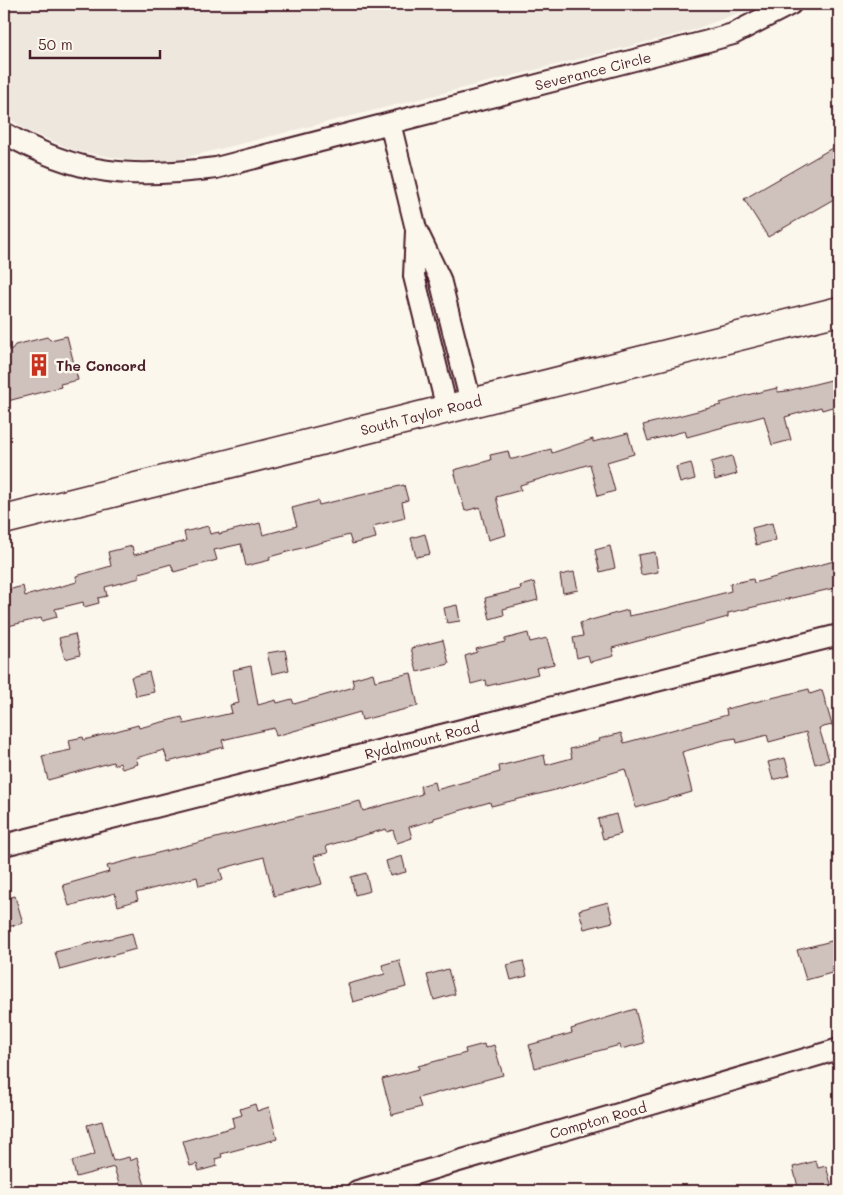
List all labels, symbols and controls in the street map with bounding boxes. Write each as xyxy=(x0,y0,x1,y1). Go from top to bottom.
scale bar xyxy=(30,28,160,60)
text: 50 m xyxy=(38,34,73,54)
street label: Severance Circle xyxy=(533,47,653,95)
building icon: The Concord xyxy=(26,352,52,378)
place label: The Concord xyxy=(56,356,146,375)
street label: South Taylor Road xyxy=(358,391,484,439)
street label: Rydalmount Road xyxy=(363,717,482,763)
street label: Compton Road xyxy=(547,1097,649,1143)

